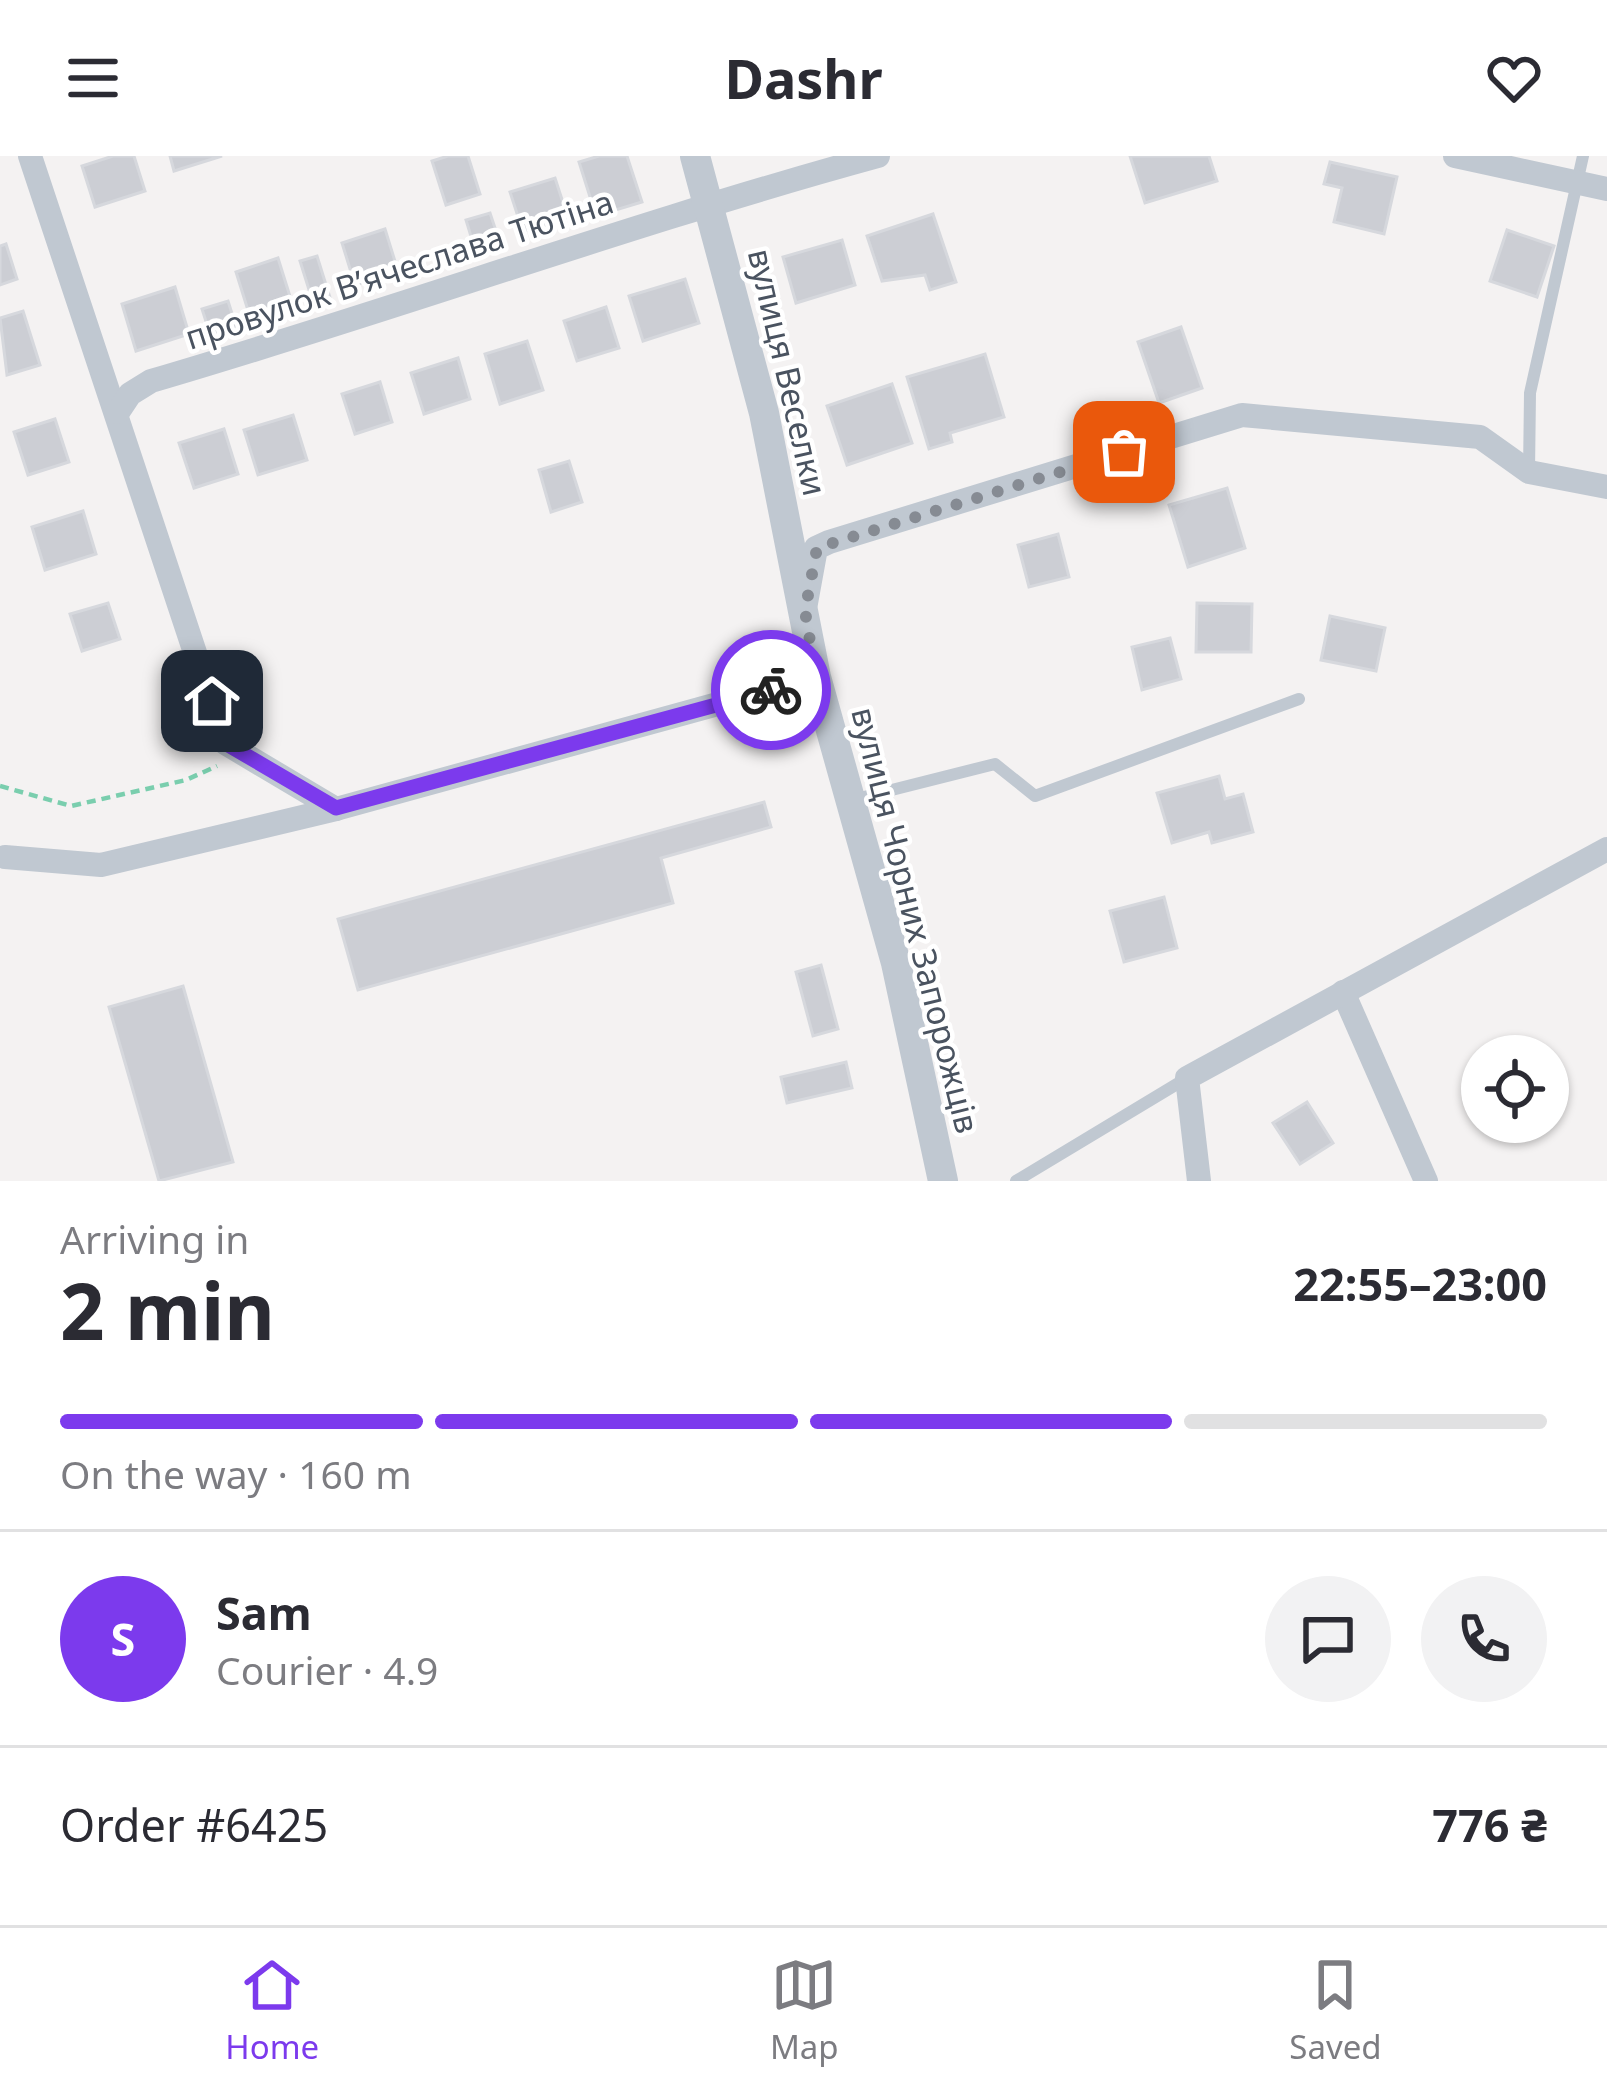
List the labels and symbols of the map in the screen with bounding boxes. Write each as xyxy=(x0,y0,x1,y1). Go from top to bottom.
street label: провулок Вʼячеслава Тютіна xyxy=(179,178,619,360)
street label: вулиця Веселки xyxy=(738,244,838,500)
pin xyxy=(1073,401,1175,503)
courier xyxy=(711,630,831,750)
pin xyxy=(161,650,263,752)
street label: вулиця Чорних Запорожців xyxy=(841,702,991,1138)

